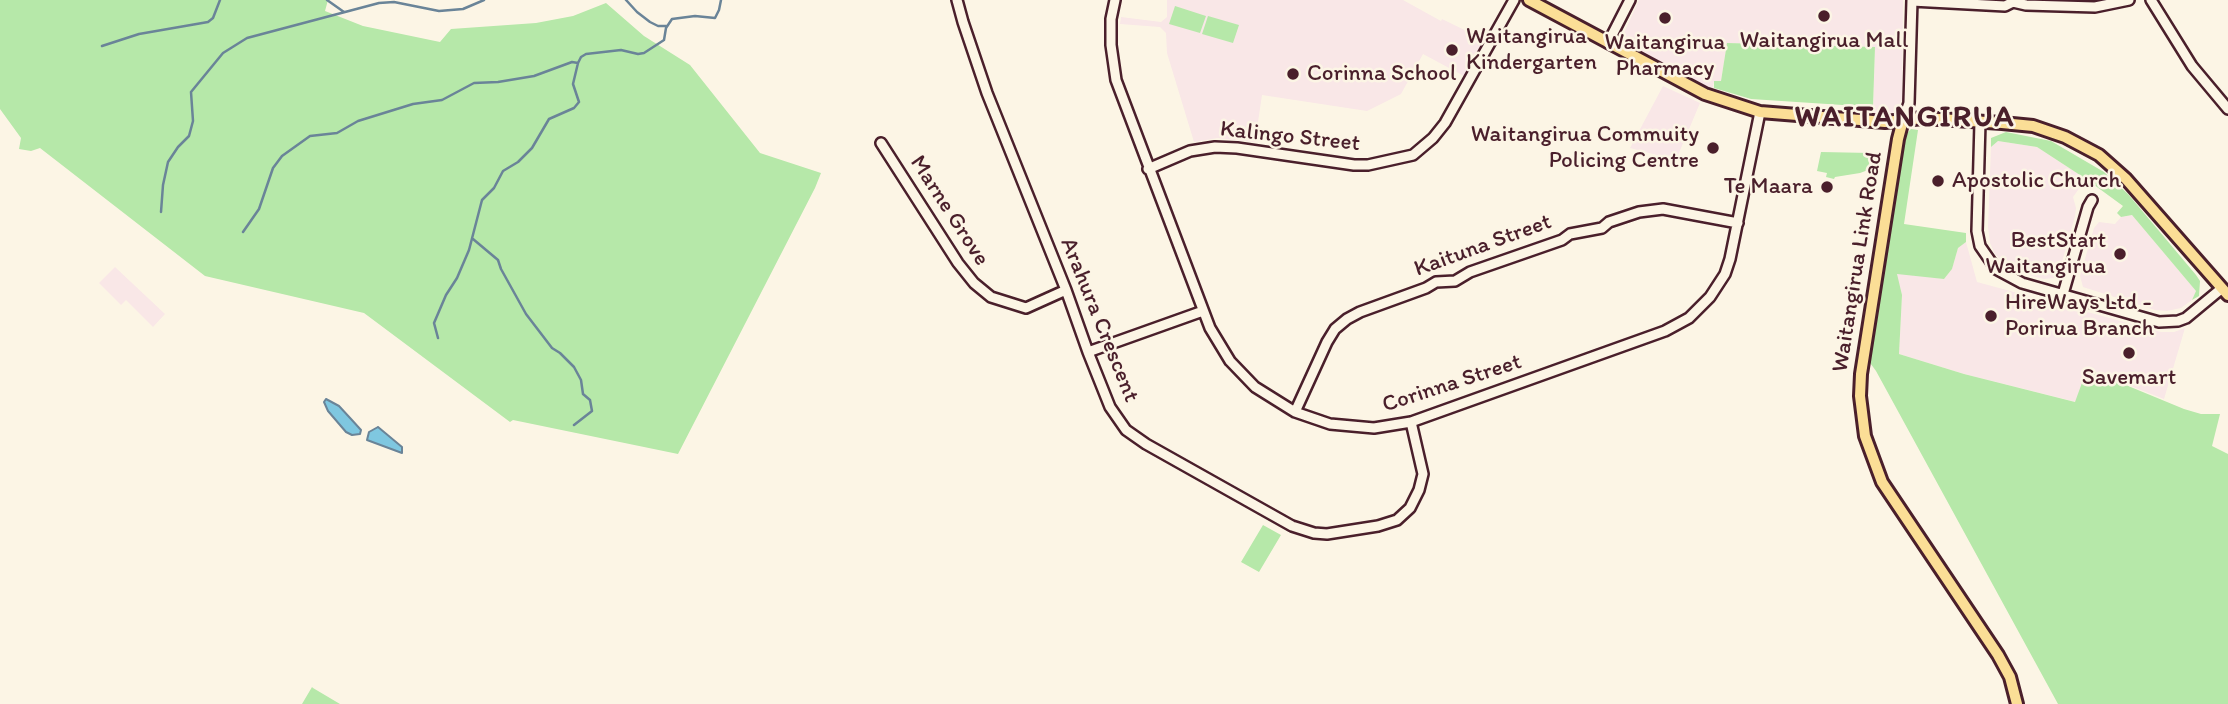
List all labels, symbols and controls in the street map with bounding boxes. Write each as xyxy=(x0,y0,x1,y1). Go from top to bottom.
marker: Waitangirua Mall xyxy=(1816,8,1832,24)
marker: Waitangirua Pharmacy xyxy=(1657,10,1673,26)
place label: Waitangirua Kindergarten xyxy=(1466,23,1597,77)
place label: Waitangirua Mall xyxy=(1739,27,1909,55)
place label: Waitangirua Pharmacy xyxy=(1605,29,1725,83)
marker: Waitangirua Kindergarten xyxy=(1444,42,1460,58)
place label: Corinna School xyxy=(1307,60,1456,88)
marker: Corinna School xyxy=(1285,66,1301,82)
district label: WAITANGIRUA xyxy=(1796,100,2014,136)
street label: Kalingo Street xyxy=(1219,116,1361,158)
place label: Waitangirua Commuity Policing Centre xyxy=(1471,121,1699,175)
marker: Waitangirua Commuity Policing Centre xyxy=(1705,140,1721,156)
street label: Waitangirua Link Road xyxy=(1827,150,1889,374)
street label: Marne Grove xyxy=(903,151,995,271)
place label: Apostolic Church xyxy=(1952,167,2121,195)
place label: Te Maara xyxy=(1724,173,1813,201)
marker: Apostolic Church xyxy=(1930,173,1946,189)
marker: Te Maara xyxy=(1819,179,1835,195)
street label: Kaituna Street xyxy=(1411,208,1555,284)
place label: BestStart Waitangirua xyxy=(1985,227,2106,281)
street label: Arahura Crescent xyxy=(1053,234,1145,406)
marker: BestStart Waitangirua xyxy=(2112,246,2128,262)
place label: HireWays Ltd - Porirua Branch xyxy=(2005,289,2154,343)
marker: HireWays Ltd - Porirua Branch xyxy=(1983,308,1999,324)
marker: Savemart xyxy=(2121,345,2137,361)
street label: Corinna Street xyxy=(1379,349,1525,419)
place label: Savemart xyxy=(2082,364,2176,392)

